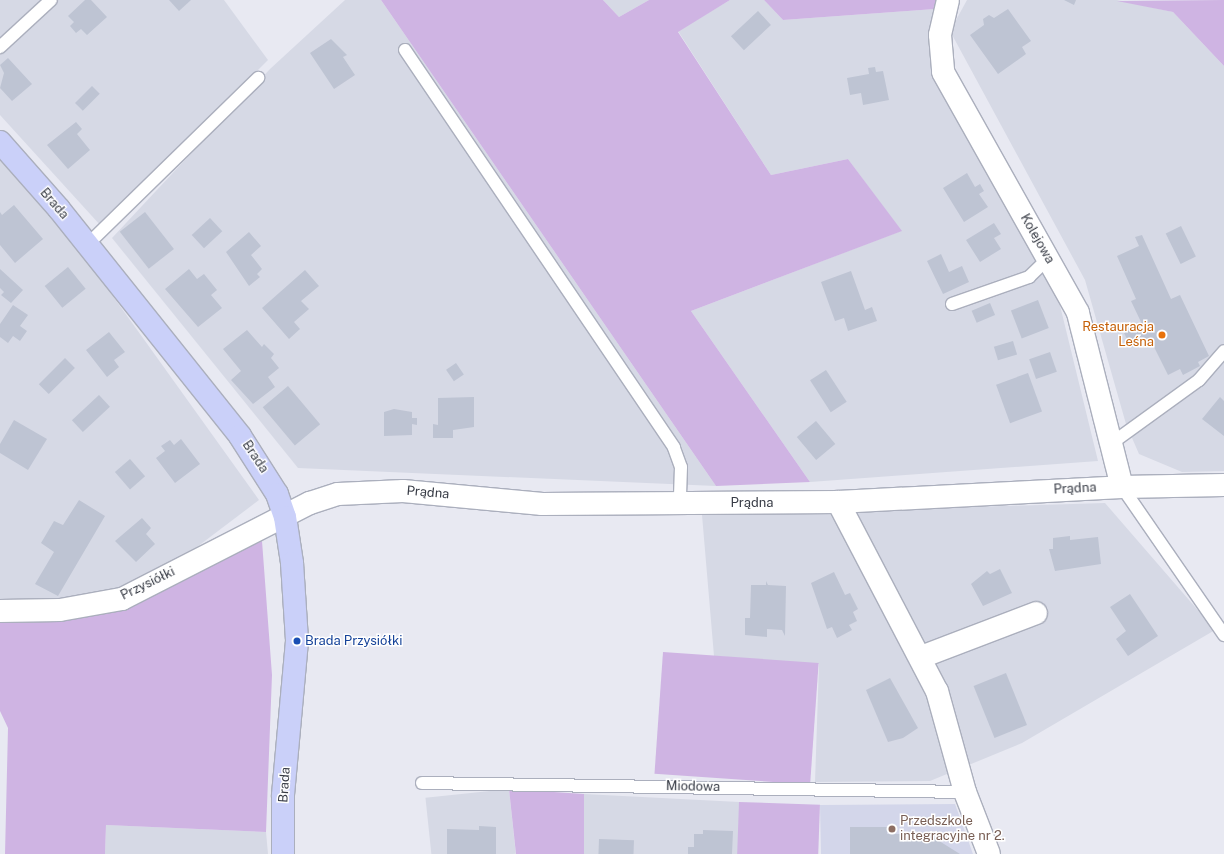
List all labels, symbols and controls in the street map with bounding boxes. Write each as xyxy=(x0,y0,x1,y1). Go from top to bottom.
street label: Brada xyxy=(36,185,72,223)
street label: Kolejowa xyxy=(1017,211,1057,267)
place label: Restauracja Leśna xyxy=(1082,320,1154,351)
marker: Restauracja Leśna xyxy=(1157,330,1167,340)
street label: Brada xyxy=(239,438,271,476)
street label: Prądna xyxy=(1053,480,1097,498)
street label: Prądna xyxy=(406,483,450,503)
street label: Prądna xyxy=(731,495,773,511)
street label: Przysiółki xyxy=(118,564,178,604)
place label: Brada Przysiółki xyxy=(305,633,402,649)
marker: Brada Przysiółki xyxy=(292,636,302,646)
street label: Brada xyxy=(276,767,294,803)
street label: Miodowa xyxy=(666,779,720,795)
place label: Przedszkole integracyjne nr 2. xyxy=(900,814,1005,845)
marker: Przedszkole integracyjne nr 2. xyxy=(887,824,897,834)

